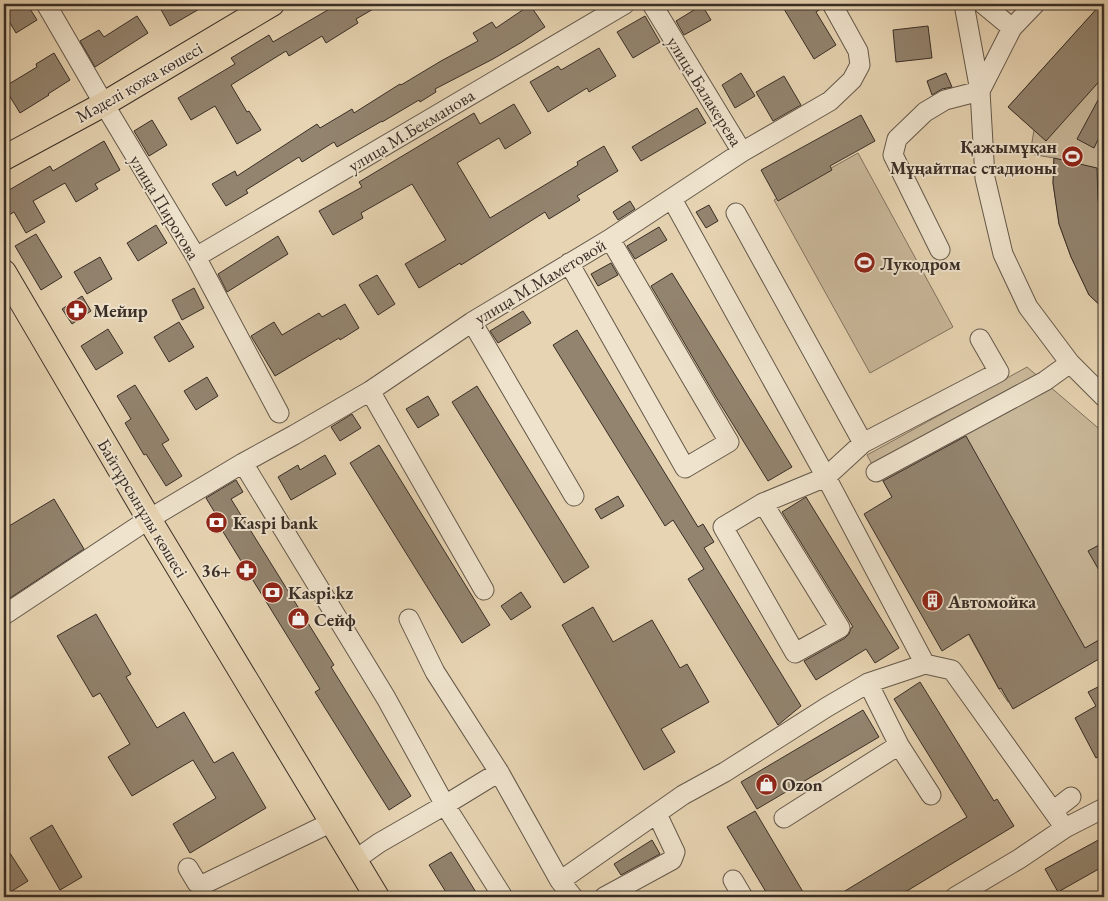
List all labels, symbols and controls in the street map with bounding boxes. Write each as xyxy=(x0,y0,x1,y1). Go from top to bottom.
street label: улица Балакерева xyxy=(662,32,748,151)
street label: Мәделі қожа көшесі xyxy=(71,36,207,128)
street label: улица М.Бекманова xyxy=(343,83,479,177)
place label: Қажымұқан Мұңайтпас стадионы xyxy=(890,135,1058,179)
sports icon: Қажымұқан Мұңайтпас стадионы xyxy=(1061,144,1085,168)
street label: улица Пирогова xyxy=(125,150,206,264)
street label: улица М.Маметовой xyxy=(470,232,610,329)
sports icon: Лукодром xyxy=(852,251,876,275)
place label: Лукодром xyxy=(880,252,961,275)
pharmacy icon: Мейир xyxy=(65,298,89,322)
place label: Мейир xyxy=(93,299,148,322)
street label: Байтұрсынұлы көшесі xyxy=(92,434,194,582)
bank icon: Kaspi bank xyxy=(205,510,229,534)
place label: Kaspi bank xyxy=(233,511,319,534)
pharmacy icon: 36+ xyxy=(235,558,259,582)
place label: 36+ xyxy=(201,559,231,582)
bank icon: Kaspi.kz xyxy=(260,580,284,604)
place label: Kaspi.kz xyxy=(288,581,354,604)
building icon: Автомойка xyxy=(920,589,944,613)
place label: Автомойка xyxy=(947,590,1036,613)
shop icon: Сейф xyxy=(286,607,310,631)
place label: Сейф xyxy=(314,608,356,631)
shop icon: Ozon xyxy=(754,772,778,796)
place label: Ozon xyxy=(782,773,823,796)

